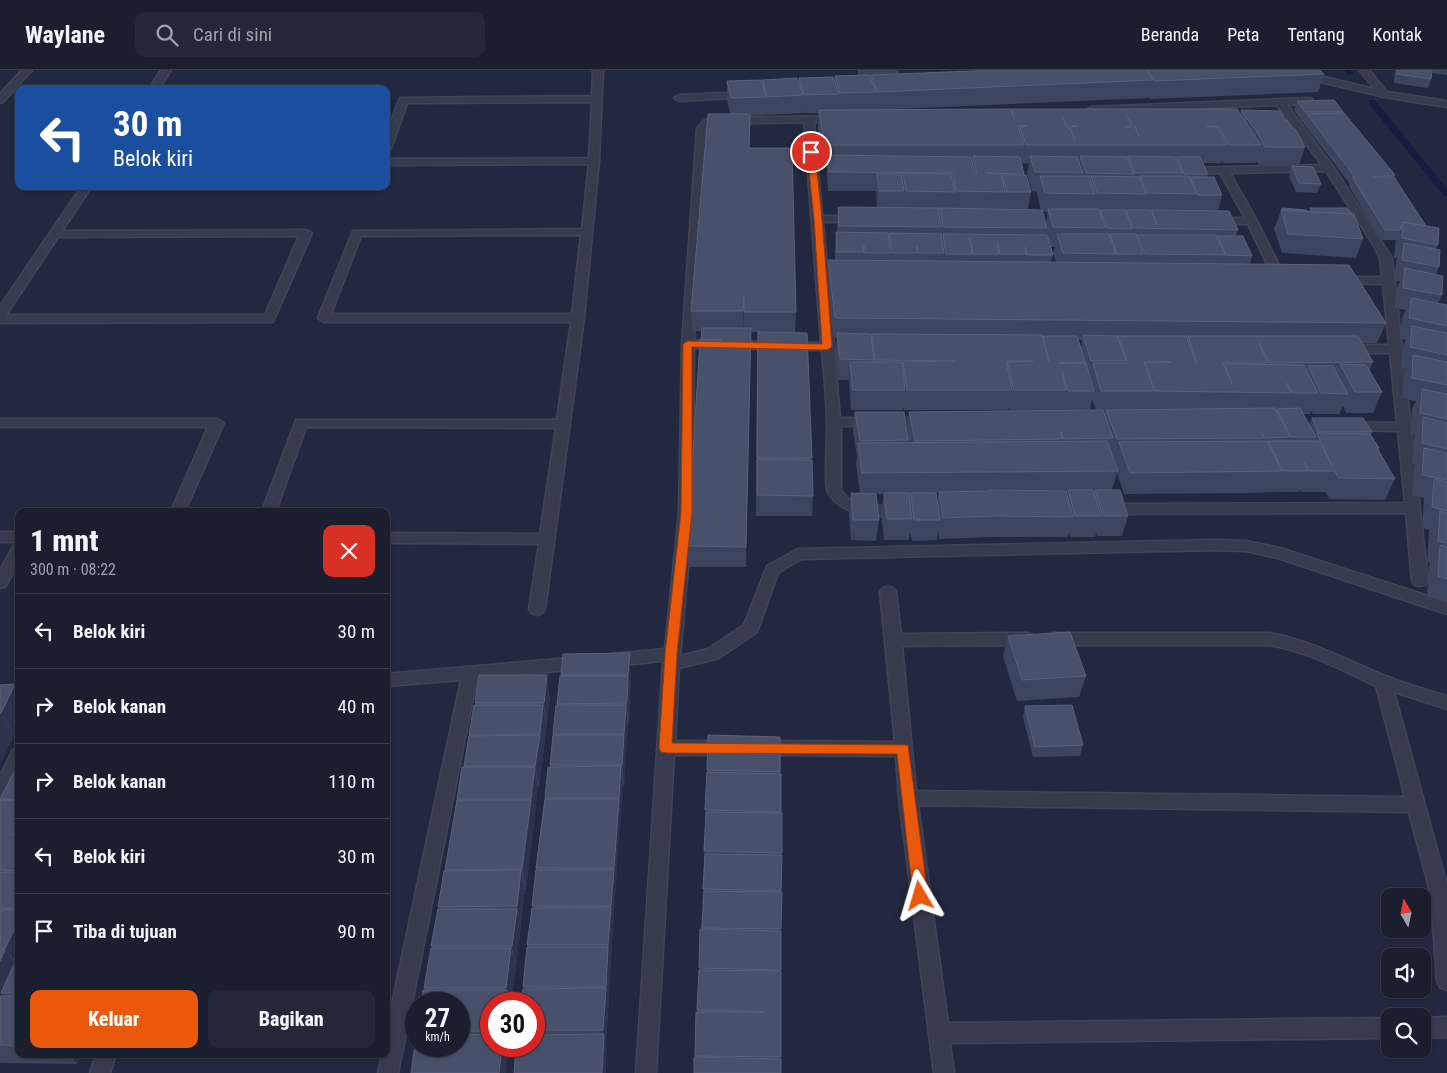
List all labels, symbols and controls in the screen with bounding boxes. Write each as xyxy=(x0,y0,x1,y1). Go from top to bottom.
search box xyxy=(135,12,485,57)
text: Waylane xyxy=(25,21,105,49)
icon: search xyxy=(153,21,181,49)
text: Cari di sini xyxy=(193,23,272,46)
text: Beranda xyxy=(1141,24,1199,45)
text: Peta xyxy=(1227,24,1259,45)
text: Tentang xyxy=(1287,24,1345,45)
text: Kontak xyxy=(1373,24,1422,45)
text: 30 m xyxy=(113,104,182,145)
icon: left xyxy=(30,105,95,170)
pin xyxy=(790,131,832,173)
icon: arrive xyxy=(797,138,825,166)
text: Belok kiri xyxy=(113,146,193,171)
text: 1 mnt xyxy=(30,523,98,558)
button: close xyxy=(323,525,375,577)
text: 300 m · 08:22 xyxy=(30,560,116,579)
icon: left xyxy=(30,617,58,645)
text: Belok kiri xyxy=(73,620,145,643)
text: 30 m xyxy=(338,620,375,643)
icon: right xyxy=(30,692,58,720)
text: Belok kanan xyxy=(73,695,166,718)
text: 40 m xyxy=(338,695,375,718)
icon: right xyxy=(30,767,58,795)
text: Belok kanan xyxy=(73,770,166,793)
text: 110 m xyxy=(328,770,375,793)
icon: left xyxy=(30,842,58,870)
text: Belok kiri xyxy=(73,845,145,868)
text: 30 m xyxy=(338,845,375,868)
position arrow xyxy=(893,869,945,921)
north arrow xyxy=(1381,888,1431,938)
map controls xyxy=(1381,888,1431,1058)
icon: arrive xyxy=(30,917,58,945)
text: Tiba di tujuan xyxy=(73,920,177,943)
text: 90 m xyxy=(338,920,375,943)
button: sound xyxy=(1381,948,1431,998)
button: Keluar xyxy=(30,990,198,1048)
button: Bagikan xyxy=(208,990,375,1048)
speed limit sign: 30 xyxy=(480,992,545,1057)
text: 27 xyxy=(425,1004,450,1033)
button: search xyxy=(1381,1008,1431,1058)
text: km/h xyxy=(425,1030,450,1044)

